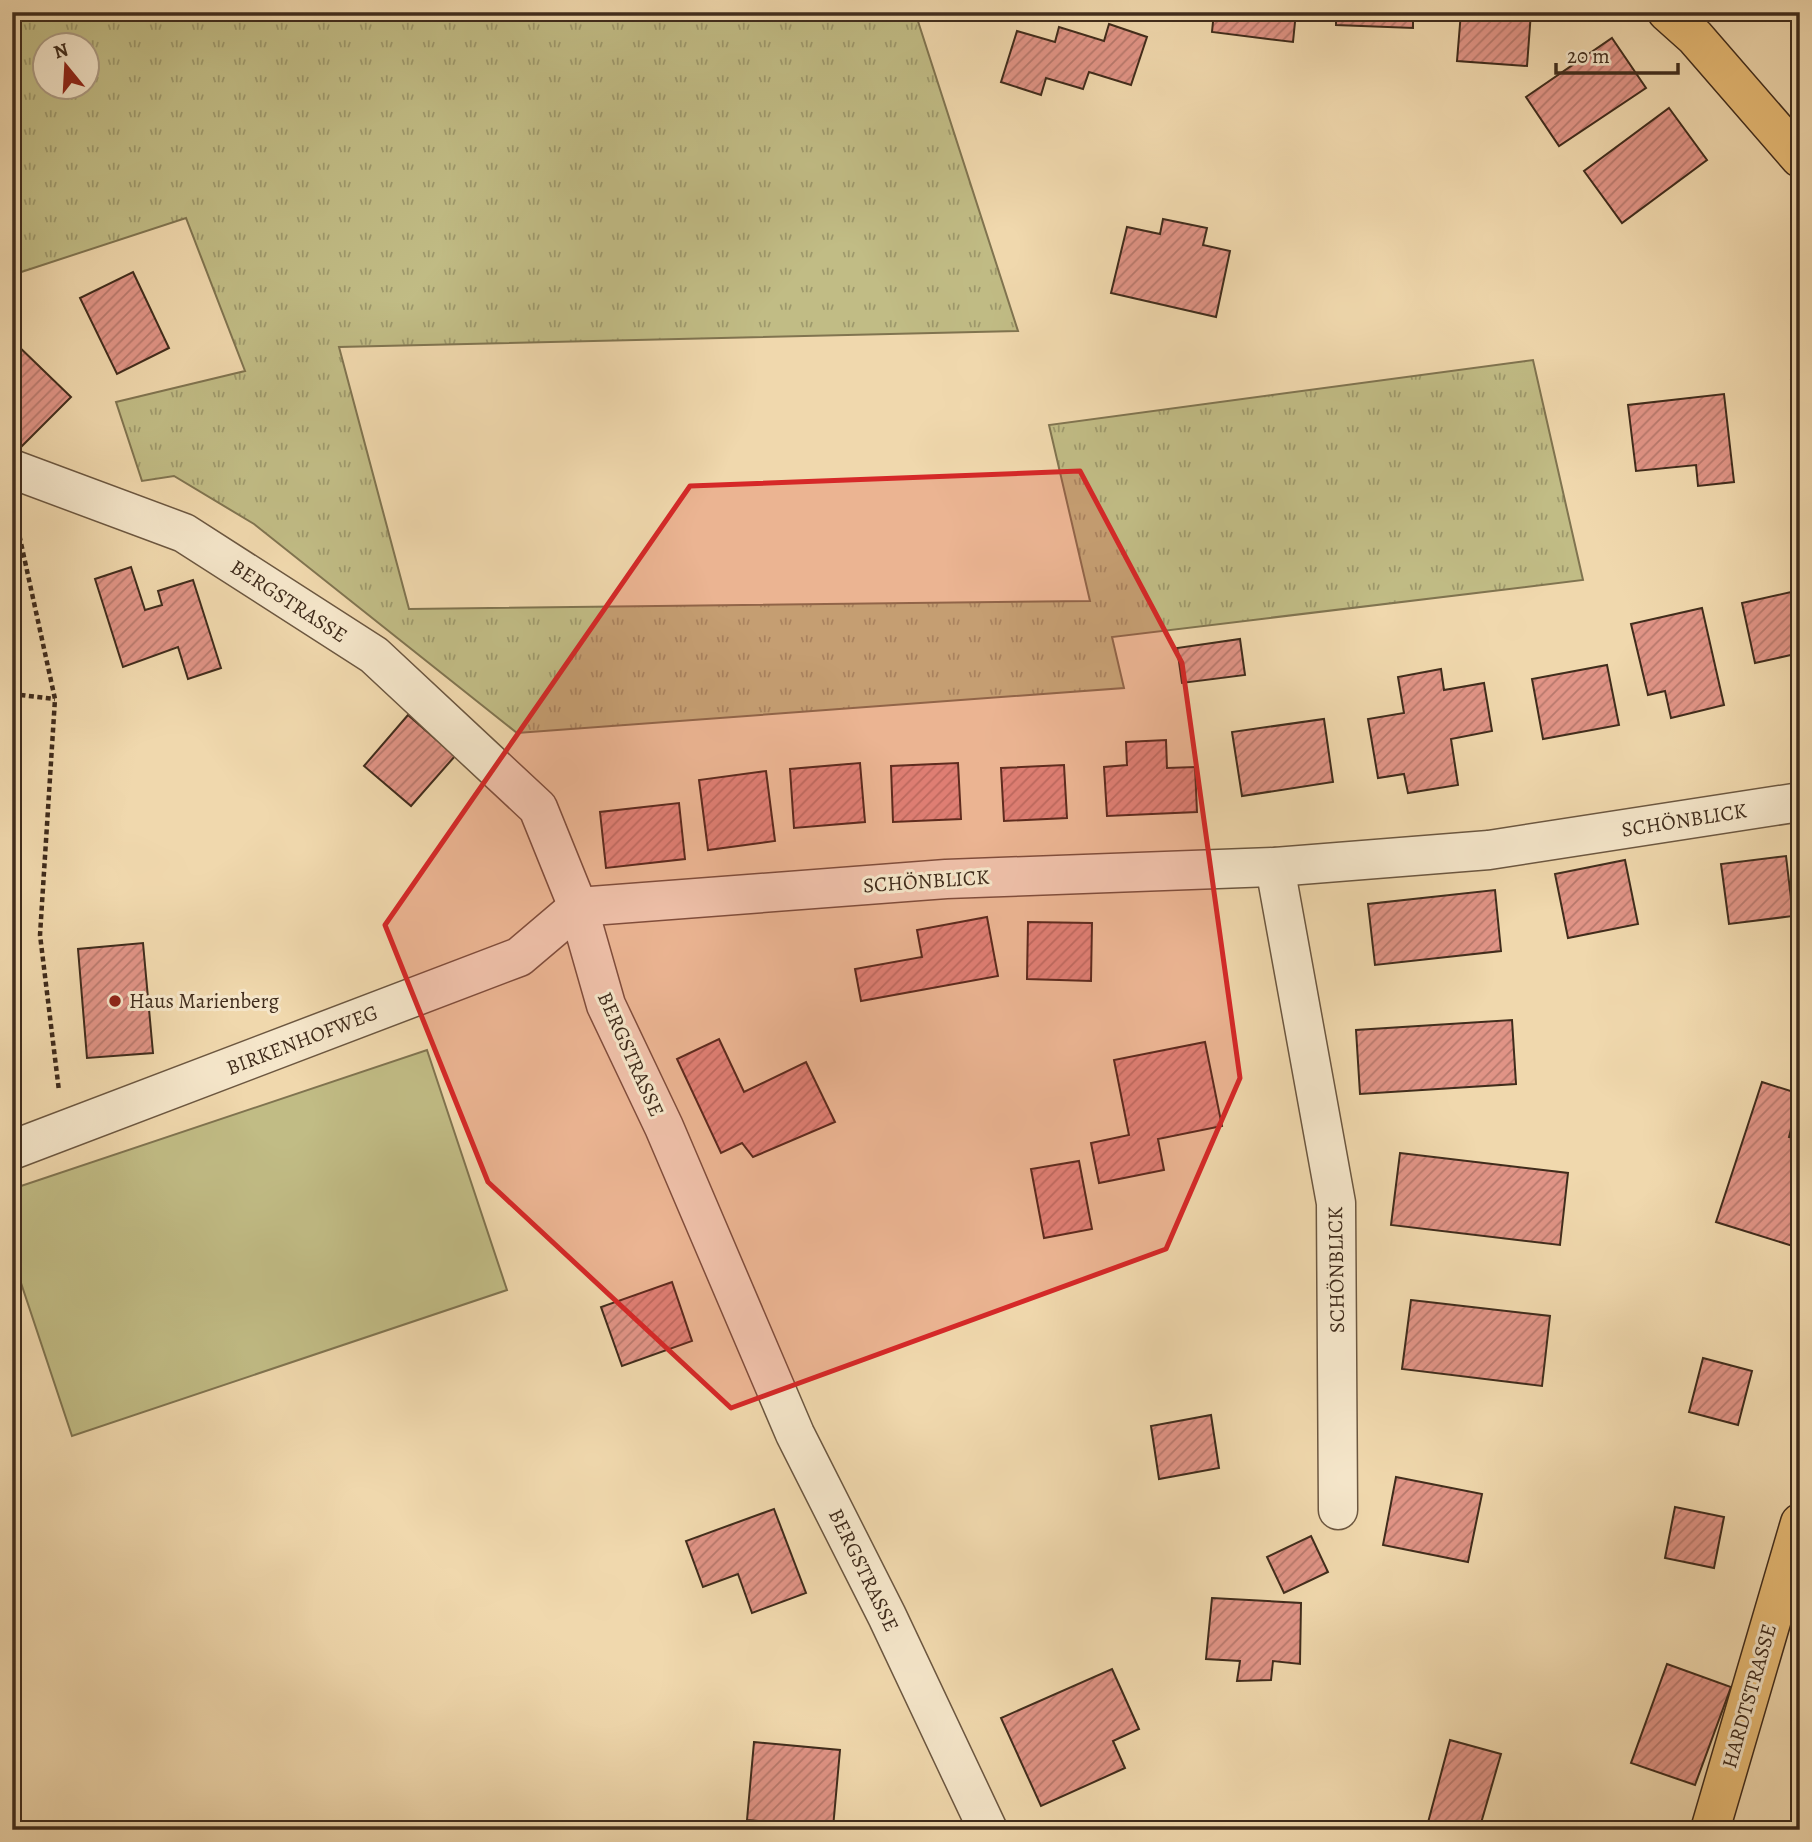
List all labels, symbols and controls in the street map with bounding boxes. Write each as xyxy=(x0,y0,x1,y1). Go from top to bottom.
north arrow xyxy=(32,32,102,102)
scale bar xyxy=(1556,32,1679,76)
text: N xyxy=(50,36,72,65)
text: 20 m xyxy=(1567,42,1610,70)
street label: BERGSTRASSE xyxy=(225,553,353,649)
street label: SCHÖNBLICK xyxy=(1619,796,1749,844)
street label: SCHÖNBLICK xyxy=(862,863,990,899)
place label: Haus Marienberg xyxy=(129,987,280,1015)
street label: BERGSTRASSE xyxy=(591,987,671,1121)
marker: Haus Marienberg xyxy=(107,993,123,1009)
street label: BIRKENHOFWEG xyxy=(222,998,382,1082)
street label: SCHÖNBLICK xyxy=(1321,1207,1351,1333)
street label: BERGSTRASSE xyxy=(822,1504,906,1636)
street label: HARDTSTRASSE xyxy=(1715,1620,1783,1772)

